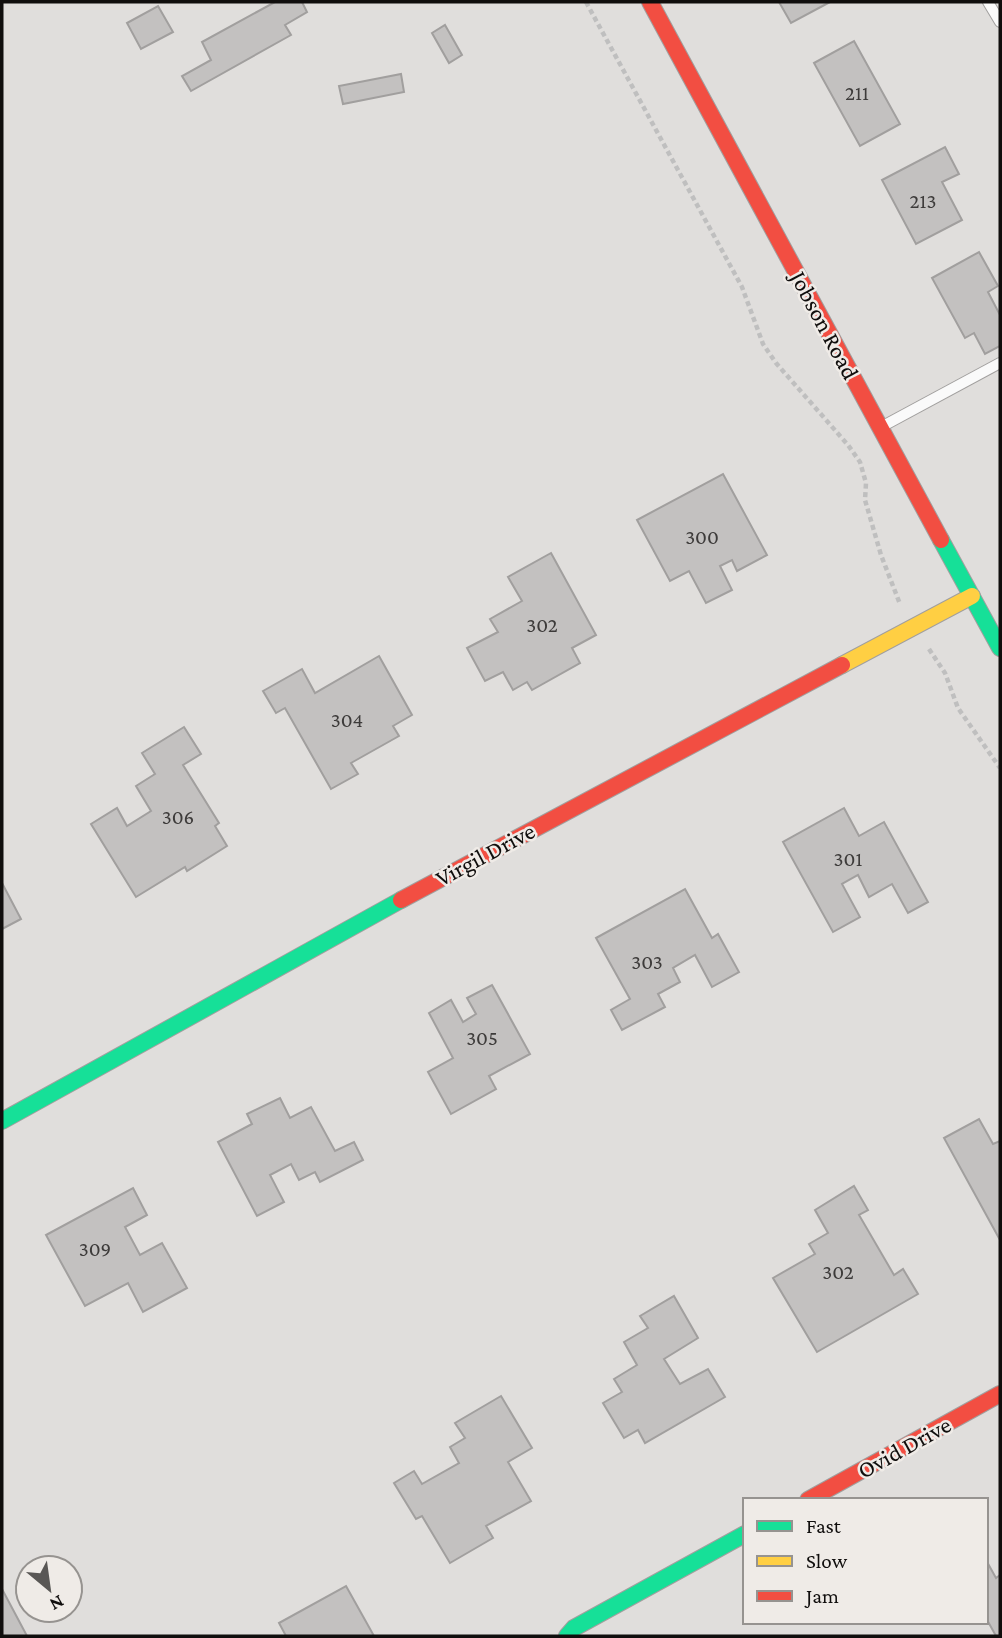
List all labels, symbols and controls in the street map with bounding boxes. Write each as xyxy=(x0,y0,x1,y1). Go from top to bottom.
house number: 211 xyxy=(845,81,869,105)
house number: 213 xyxy=(910,189,936,213)
street label: Jobson Road xyxy=(784,264,865,384)
house number: 300 xyxy=(685,525,719,549)
house number: 302 xyxy=(526,613,558,637)
house number: 304 xyxy=(331,708,363,732)
house number: 306 xyxy=(162,805,194,829)
street label: Virgil Drive xyxy=(431,817,539,891)
house number: 301 xyxy=(834,847,862,871)
house number: 303 xyxy=(631,950,663,974)
house number: 305 xyxy=(466,1026,498,1050)
house number: 309 xyxy=(79,1237,111,1261)
house number: 302 xyxy=(822,1260,854,1284)
street label: Ovid Drive xyxy=(853,1410,955,1484)
legend xyxy=(743,1498,988,1624)
text: Fast xyxy=(806,1514,842,1538)
text: Slow xyxy=(806,1549,848,1573)
north arrow xyxy=(14,1554,84,1624)
text: Jam xyxy=(804,1584,839,1608)
text: N xyxy=(46,1591,68,1616)

